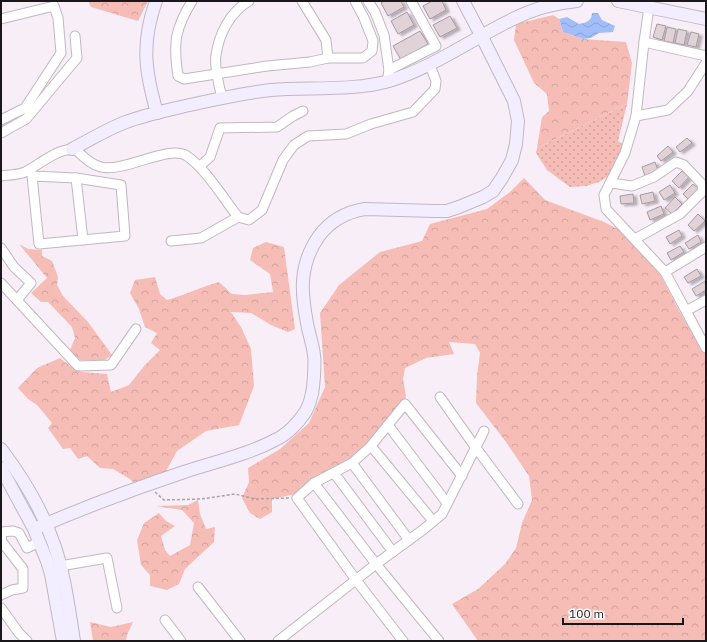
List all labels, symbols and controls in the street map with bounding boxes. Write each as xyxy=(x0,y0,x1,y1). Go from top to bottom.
scale bar xyxy=(563,600,683,626)
text: 100 m xyxy=(569,606,604,621)

